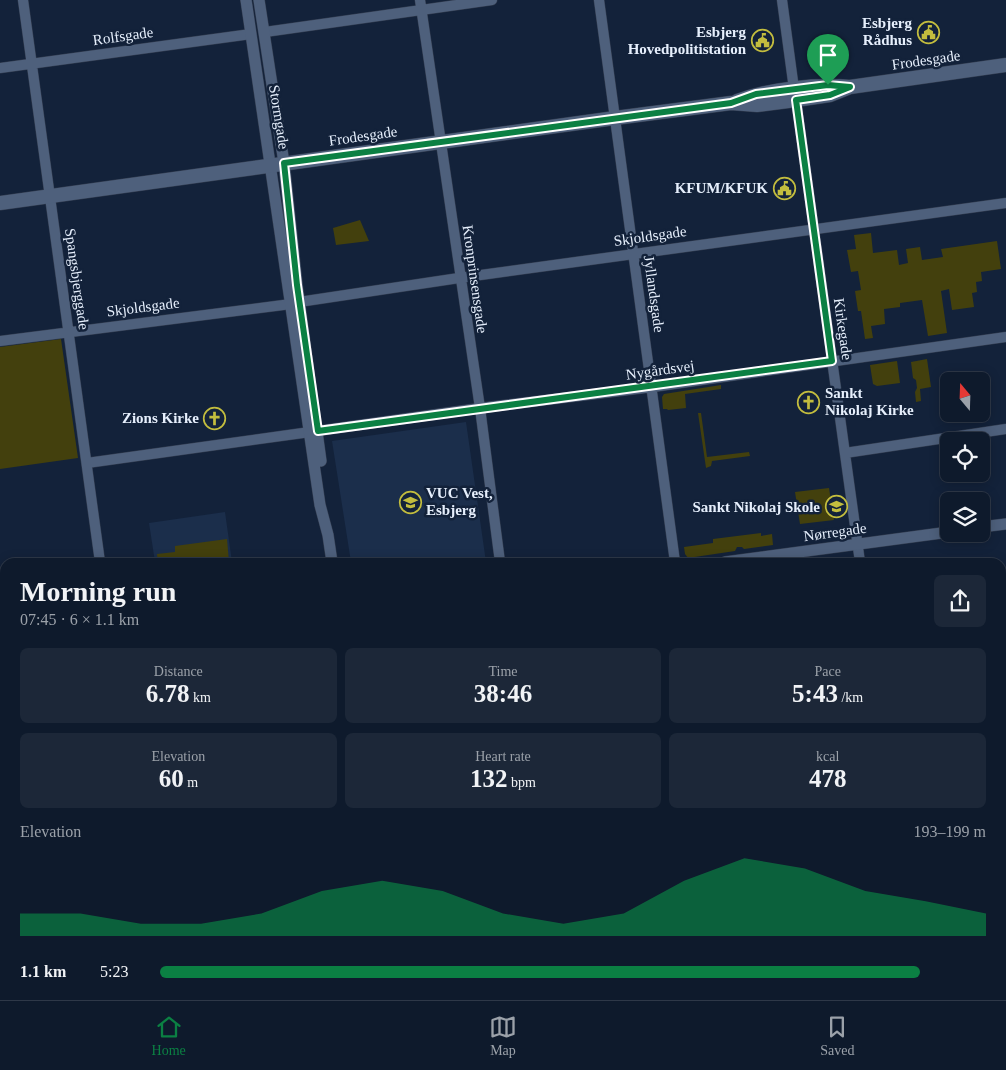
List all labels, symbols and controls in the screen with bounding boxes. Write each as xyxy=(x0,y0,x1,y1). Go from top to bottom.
place label: Esbjerg Rådhus xyxy=(862,15,912,48)
public building icon: Esbjerg Rådhus xyxy=(916,20,940,44)
street label: Rolfsgade xyxy=(92,24,155,48)
place label: Esbjerg Hovedpolitistation xyxy=(628,24,747,57)
public building icon: Esbjerg Hovedpolitistation xyxy=(750,29,774,53)
pin xyxy=(807,34,849,85)
icon: arrive xyxy=(814,41,842,69)
street label: Frodesgade xyxy=(891,47,962,73)
street label: Stormgade xyxy=(266,84,292,151)
street label: Frodesgade xyxy=(328,123,399,149)
public building icon: KFUM/KFUK xyxy=(772,176,796,200)
place label: KFUM/KFUK xyxy=(675,180,768,196)
street label: Skjoldsgade xyxy=(613,223,688,249)
street label: Kronprinsensgade xyxy=(459,224,491,334)
street label: Spangsbjerggade xyxy=(62,227,92,331)
street label: Jyllandsgade xyxy=(641,255,667,334)
street label: Skjoldsgade xyxy=(106,295,181,319)
street label: Kirkegade xyxy=(831,297,855,361)
street label: Nygårdsvej xyxy=(625,357,695,383)
north arrow xyxy=(940,372,990,422)
map controls xyxy=(940,372,990,542)
place label: Sankt Nikolaj Kirke xyxy=(825,385,914,418)
church icon: Sankt Nikolaj Kirke xyxy=(797,390,821,414)
church icon: Zions Kirke xyxy=(203,406,227,430)
place label: Zions Kirke xyxy=(122,410,199,426)
button: locate xyxy=(940,432,990,482)
place label: VUC Vest, Esbjerg xyxy=(426,485,493,518)
school or university icon: VUC Vest, Esbjerg xyxy=(398,490,422,514)
button: layers xyxy=(940,492,990,542)
school or university icon: Sankt Nikolaj Skole xyxy=(824,495,848,519)
place label: Sankt Nikolaj Skole xyxy=(692,499,820,515)
street label: Nørregade xyxy=(803,520,868,544)
button: share xyxy=(934,575,986,627)
text: Morning run xyxy=(20,576,176,607)
text: 07:45 · 6 × 1.1 km xyxy=(20,611,139,628)
text: Distance xyxy=(154,664,203,679)
text: Time xyxy=(488,664,518,679)
text: Pace xyxy=(814,664,841,679)
text: 6.78 xyxy=(146,680,190,707)
text: 38:46 xyxy=(474,680,532,707)
text: 5:43 xyxy=(792,680,838,707)
text: km xyxy=(190,690,211,705)
text: /km xyxy=(838,690,863,705)
text: Elevation xyxy=(152,749,205,764)
text: Heart rate xyxy=(475,749,531,764)
text: kcal xyxy=(816,749,839,764)
text: 60 xyxy=(159,765,184,792)
text: 132 xyxy=(470,765,508,792)
text: 478 xyxy=(809,765,846,792)
text: m xyxy=(184,775,198,790)
text: bpm xyxy=(508,775,536,790)
text: Elevation xyxy=(20,823,81,840)
text: 193–199 m xyxy=(914,823,986,840)
text: 1.1 km xyxy=(20,963,66,980)
text: 5:23 xyxy=(100,963,128,980)
tab: Home xyxy=(152,1013,186,1059)
tab: Map xyxy=(489,1013,517,1059)
tab: Saved xyxy=(820,1013,854,1059)

